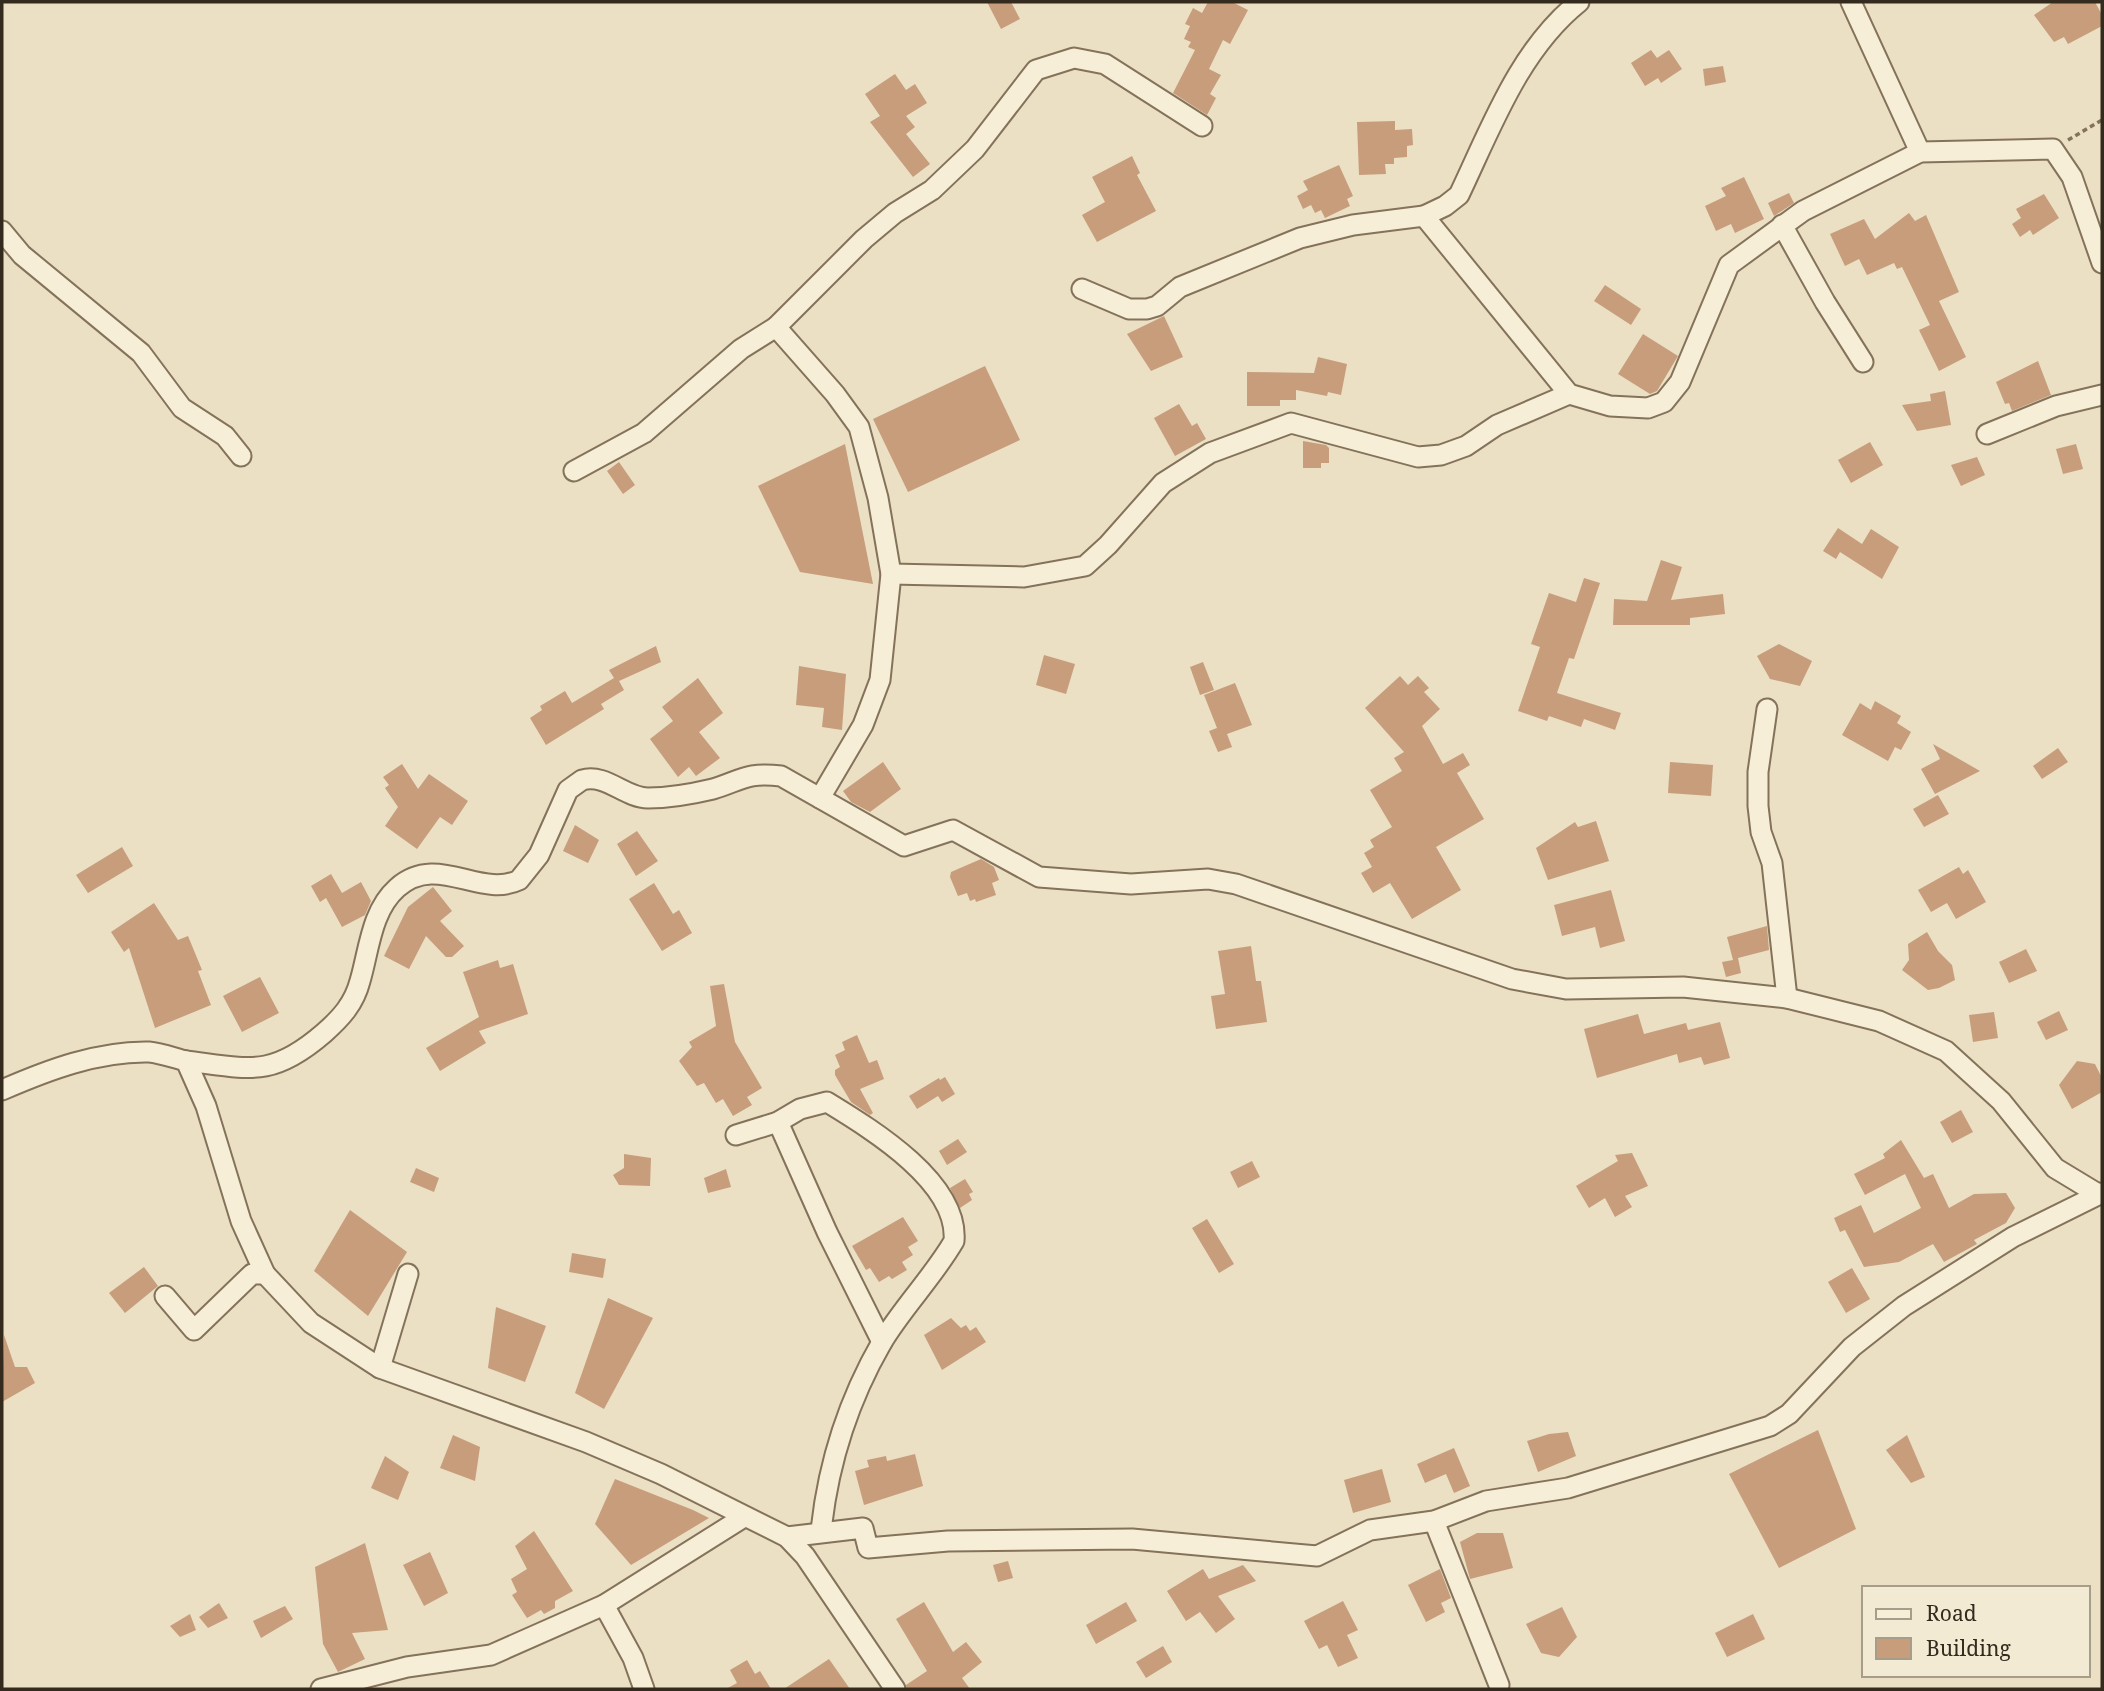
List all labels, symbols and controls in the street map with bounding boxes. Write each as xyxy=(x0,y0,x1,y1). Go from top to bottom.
legend xyxy=(1862,1586,2090,1677)
text: Road xyxy=(1926,1599,1977,1627)
text: Building xyxy=(1926,1634,2011,1662)

